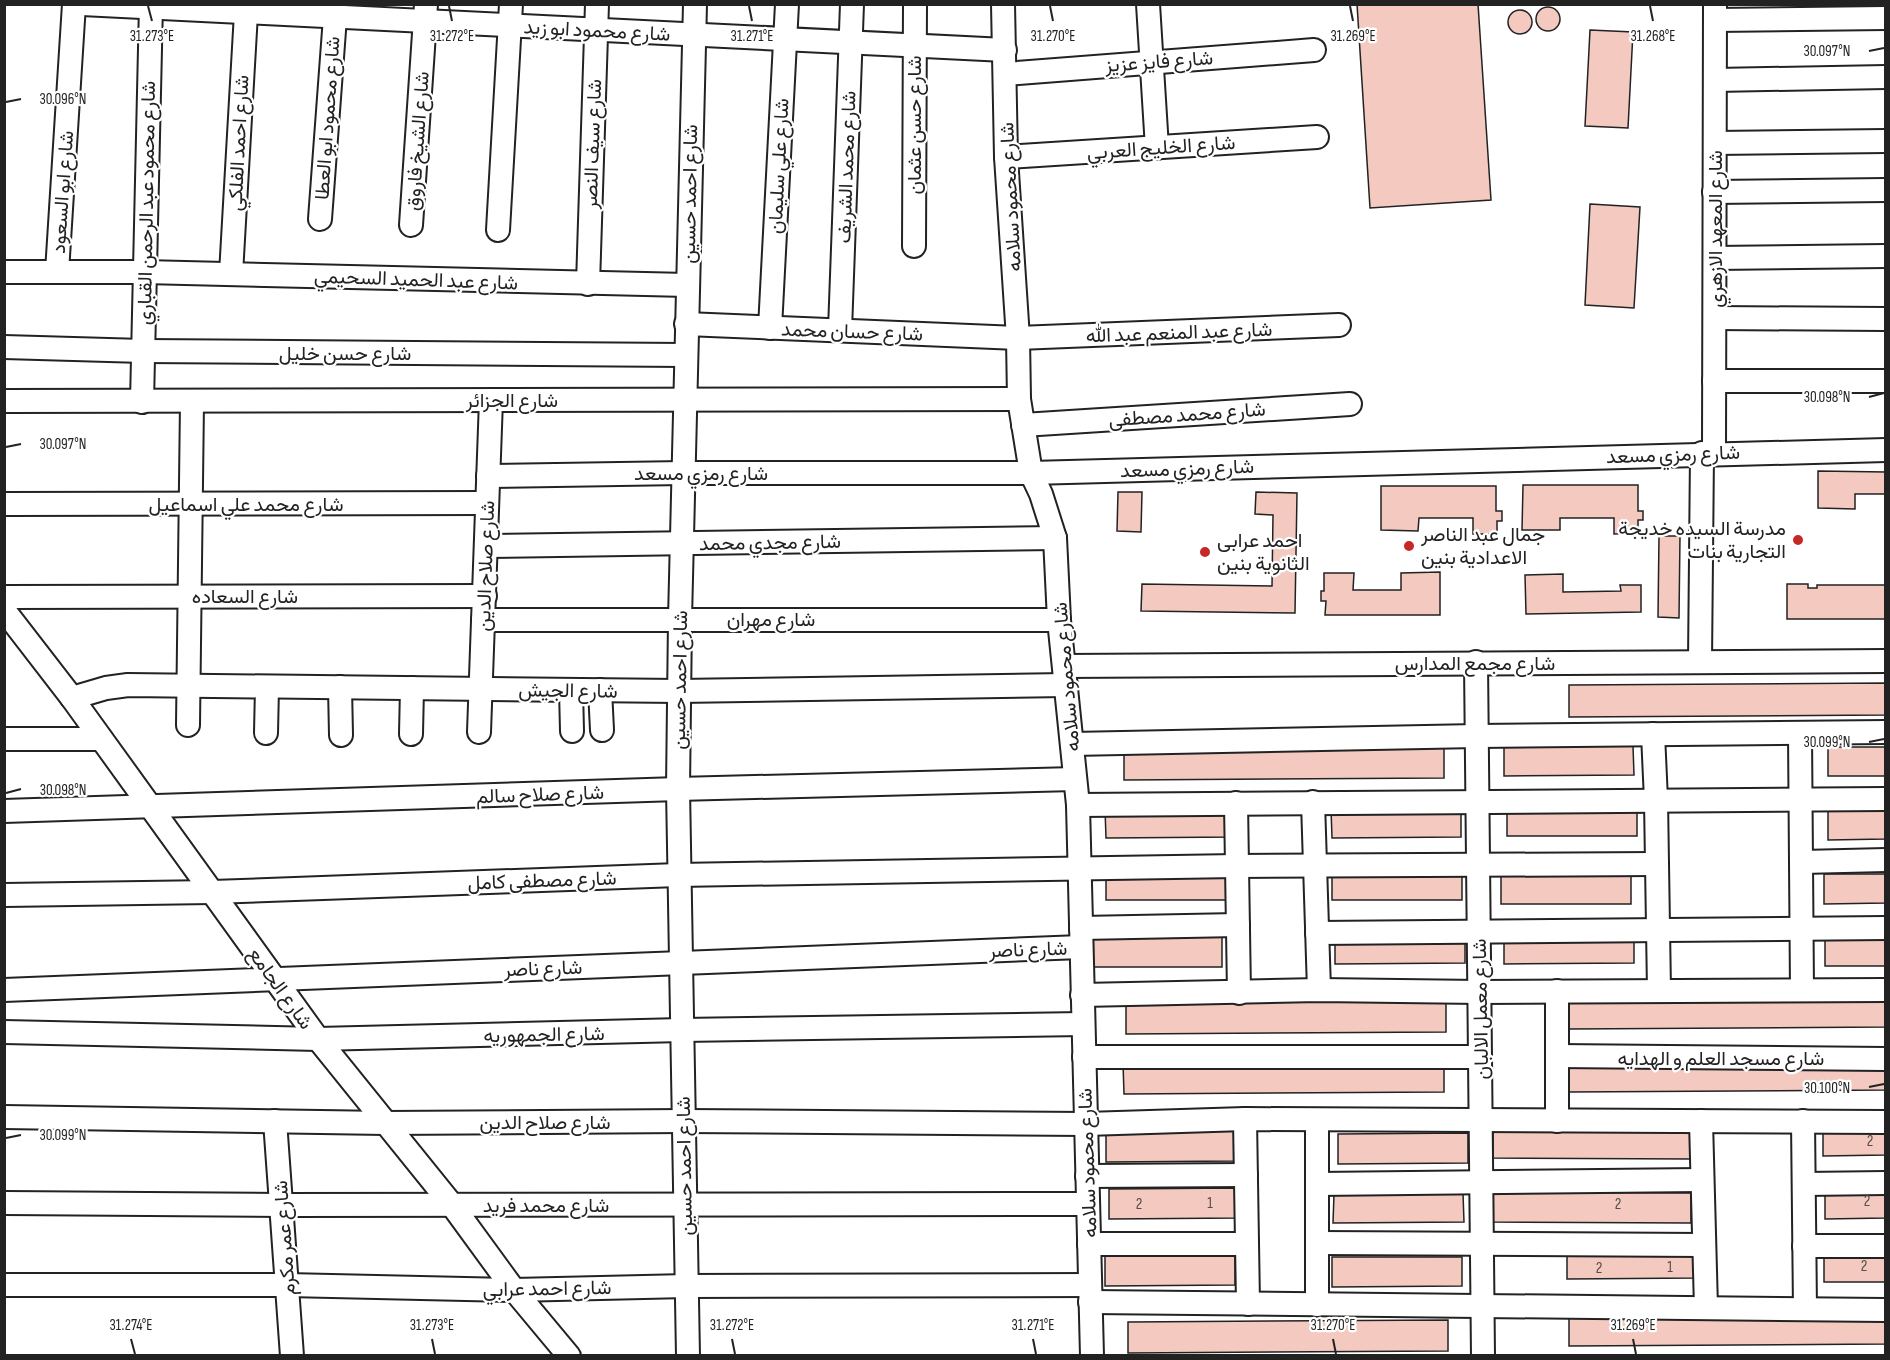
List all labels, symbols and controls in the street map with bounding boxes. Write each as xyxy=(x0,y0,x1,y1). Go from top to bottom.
street label: شارع محمود ابو زيد xyxy=(523,15,671,48)
text: 31.273°E xyxy=(130,27,174,46)
text: 31.272°E xyxy=(430,27,474,46)
text: 31.271°E xyxy=(731,27,773,46)
text: 31.270°E xyxy=(1031,27,1075,46)
text: 31.269°E xyxy=(1330,27,1376,46)
text: 31.268°E xyxy=(1630,27,1676,46)
street label: شارع محمود ابو العطا xyxy=(310,35,347,201)
text: 30.097°N xyxy=(1804,42,1850,61)
street label: شارع فايز عزيز xyxy=(1103,46,1214,79)
street label: شارع حسن عثمان xyxy=(903,55,928,195)
street label: شارع الشيخ فاروق xyxy=(401,71,436,212)
street label: شارع احمد الفلكي xyxy=(223,74,259,212)
street label: شارع سيف النصر xyxy=(579,79,608,211)
street label: شارع محمود عبد الرحمن القباري xyxy=(133,81,165,326)
text: 30.096°N xyxy=(40,90,86,109)
street label: شارع محمد الشريف xyxy=(832,90,863,244)
street label: شارع علي سليمان xyxy=(763,98,799,235)
street label: شارع محمود سلامه xyxy=(995,122,1028,272)
street label: شارع احمد حسين xyxy=(677,124,704,264)
street label: شارع ابو السعود xyxy=(47,130,80,254)
street label: شارع الخليج العربي xyxy=(1086,131,1236,169)
street label: شارع المعهد الازهري xyxy=(1704,150,1732,308)
street label: شارع عبد الحميد السحيمي xyxy=(313,264,518,300)
street label: شارع عبد المنعم عبد الله xyxy=(1085,317,1273,349)
street label: شارع حسان محمد xyxy=(781,318,923,347)
street label: شارع حسن خليل xyxy=(279,342,411,367)
text: 30.098°N xyxy=(1804,388,1850,407)
street label: شارع الجزائر xyxy=(465,389,558,414)
street label: شارع محمد مصطفى xyxy=(1108,398,1266,433)
text: 30.097°N xyxy=(40,435,86,454)
street label: شارع رمزي مسعد xyxy=(1606,441,1741,473)
street label: شارع رمزي مسعد xyxy=(1120,455,1255,487)
street label: شارع رمزي مسعد xyxy=(634,462,768,490)
street label: شارع محمد علي اسماعيل xyxy=(149,493,343,521)
street label: شارع صلاح الدين xyxy=(472,500,501,632)
place label: مدرسة السيده خديجة التجارية بنات xyxy=(1618,517,1786,564)
place label: جمال عبد الناصر الاعدادية بنين xyxy=(1420,523,1545,570)
place label: احمد عرابى الثانوية بنين xyxy=(1217,529,1310,576)
street label: شارع مجدي محمد xyxy=(699,530,841,560)
marker: مدرسة السيده خديجة التجارية بنات xyxy=(1791,533,1805,547)
marker: جمال عبد الناصر الاعدادية بنين xyxy=(1402,539,1416,553)
marker: احمد عرابى الثانوية بنين xyxy=(1198,545,1212,559)
street label: شارع السعاده xyxy=(192,585,298,610)
street label: شارع محمود سلامه xyxy=(1049,601,1086,753)
street label: شارع مهران xyxy=(727,608,815,633)
street label: شارع احمد حسين xyxy=(667,610,694,750)
street label: شارع مجمع المدارس xyxy=(1395,652,1555,677)
street label: شارع الجيش xyxy=(518,678,618,705)
text: 30.099°N xyxy=(1804,733,1850,752)
text: 30.098°N xyxy=(40,781,86,800)
street label: شارع صلاح سالم xyxy=(476,781,605,810)
street label: شارع مصطفى كامل xyxy=(467,866,617,897)
street label: شارع ناصر xyxy=(987,937,1068,964)
street label: شارع معمل الالبان xyxy=(1468,938,1495,1080)
street label: شارع الجامع xyxy=(242,943,318,1035)
street label: شارع ناصر xyxy=(502,956,583,983)
street label: شارع الجمهوريه xyxy=(483,1022,605,1049)
street label: شارع مسجد العلم و الهدايه xyxy=(1618,1047,1824,1072)
text: 30.100°N xyxy=(1804,1079,1850,1098)
street label: شارع محمود سلامه xyxy=(1073,1088,1104,1238)
street label: شارع احمد حسين xyxy=(672,1096,699,1236)
street label: شارع صلاح الدين xyxy=(479,1111,611,1136)
text: 30.099°N xyxy=(40,1126,86,1145)
house number: 2 xyxy=(1867,1132,1873,1151)
street label: شارع عمر مكرم xyxy=(269,1180,302,1296)
house number: 2 xyxy=(1864,1192,1870,1211)
street label: شارع محمد فريد xyxy=(483,1194,609,1219)
house number: 1 xyxy=(1207,1194,1213,1213)
house number: 2 xyxy=(1136,1195,1142,1214)
house number: 2 xyxy=(1615,1195,1621,1214)
house number: 2 xyxy=(1861,1257,1867,1276)
house number: 1 xyxy=(1667,1258,1673,1277)
house number: 2 xyxy=(1596,1259,1602,1278)
street label: شارع احمد عرابي xyxy=(482,1276,612,1306)
text: 31.274°E xyxy=(109,1316,153,1335)
text: 31.273°E xyxy=(410,1316,454,1335)
text: 31.272°E xyxy=(710,1316,754,1335)
text: 31.271°E xyxy=(1012,1316,1054,1335)
text: 31.270°E xyxy=(1311,1316,1355,1335)
text: 31.269°E xyxy=(1610,1316,1656,1335)

